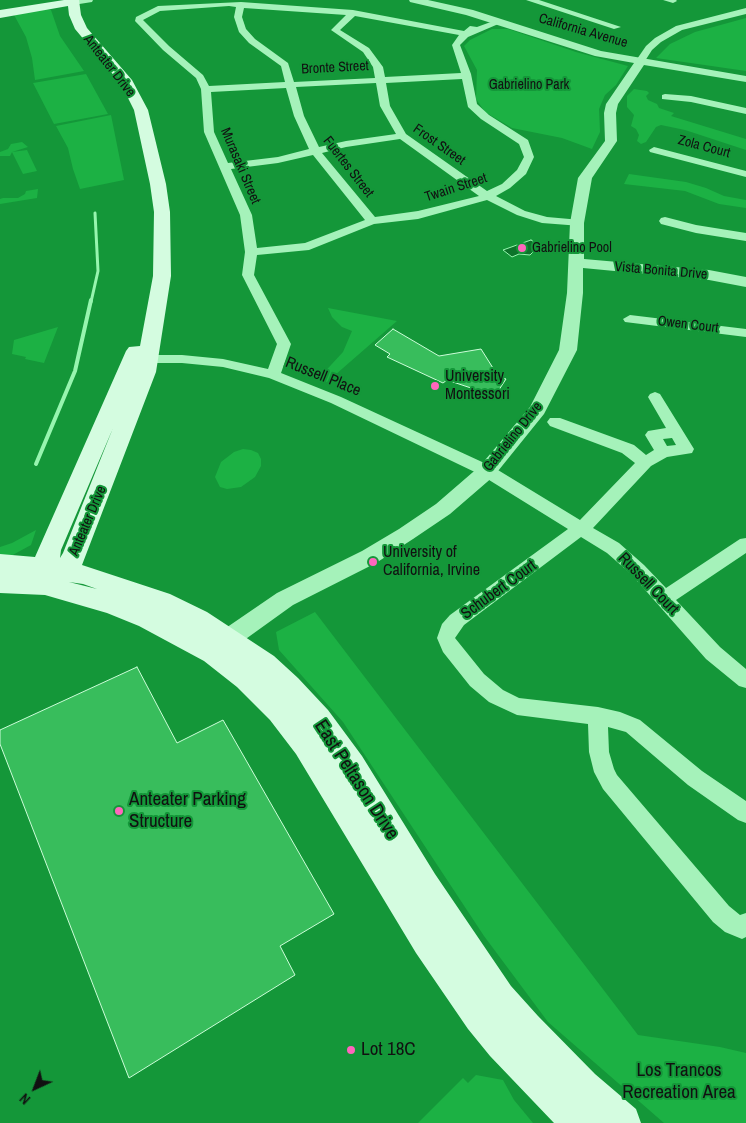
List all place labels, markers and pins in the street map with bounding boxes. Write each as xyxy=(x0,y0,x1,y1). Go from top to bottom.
place label: Gabrielino Pool xyxy=(532,240,612,256)
marker: Gabrielino Pool xyxy=(516,242,528,254)
place label: University Montessori xyxy=(445,367,510,405)
marker: University Montessori xyxy=(429,380,441,392)
place label: University of California, Irvine xyxy=(383,543,480,581)
marker: University of California, Irvine xyxy=(367,556,379,568)
place label: Anteater Parking Structure xyxy=(129,789,246,833)
marker: Anteater Parking Structure xyxy=(113,805,125,817)
place label: Lot 18C xyxy=(361,1039,416,1061)
marker: Lot 18C xyxy=(345,1044,357,1056)

